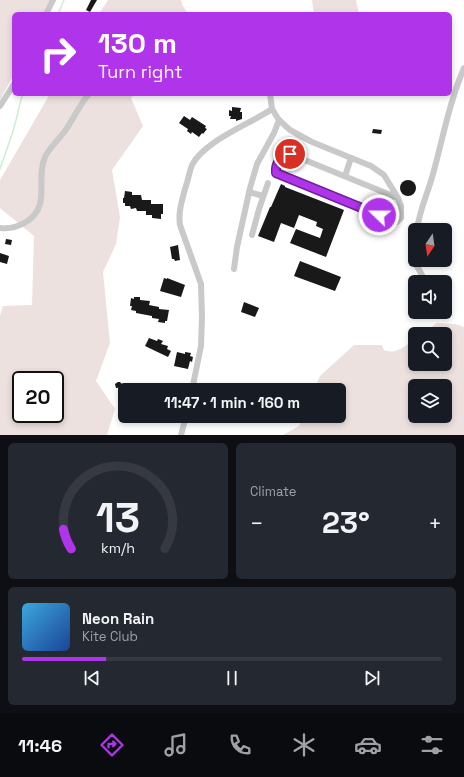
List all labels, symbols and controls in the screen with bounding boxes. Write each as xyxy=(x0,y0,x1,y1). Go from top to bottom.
text: 130 m xyxy=(98,25,177,61)
icon: right xyxy=(32,28,84,80)
text: Turn right xyxy=(98,60,182,83)
pin xyxy=(273,137,307,171)
icon: arrive xyxy=(279,143,301,165)
position arrow xyxy=(358,194,400,236)
north arrow xyxy=(408,223,452,267)
map controls xyxy=(408,223,452,423)
button: sound xyxy=(408,275,452,319)
button: search xyxy=(408,327,452,371)
speed limit sign: 20 xyxy=(12,371,64,423)
button: layers xyxy=(408,379,452,423)
text: 11:47 · 1 min · 160 m xyxy=(164,393,300,412)
text: Climate xyxy=(250,483,296,500)
text: 13 xyxy=(96,491,140,544)
text: 23° xyxy=(322,503,370,542)
text: − xyxy=(250,509,264,537)
text: + xyxy=(428,509,442,537)
text: km/h xyxy=(101,539,135,557)
text: Neon Rain xyxy=(82,609,154,628)
text: Kite Club xyxy=(82,628,138,645)
icon: previous xyxy=(81,667,103,689)
icon: pause xyxy=(221,667,243,689)
icon: next xyxy=(361,667,383,689)
icon: directions xyxy=(98,731,126,759)
icon: music xyxy=(162,731,190,759)
icon: phone xyxy=(226,731,254,759)
icon: climate xyxy=(290,731,318,759)
icon: car xyxy=(354,731,382,759)
icon: filters xyxy=(418,731,446,759)
text: 11:46 xyxy=(18,734,62,757)

